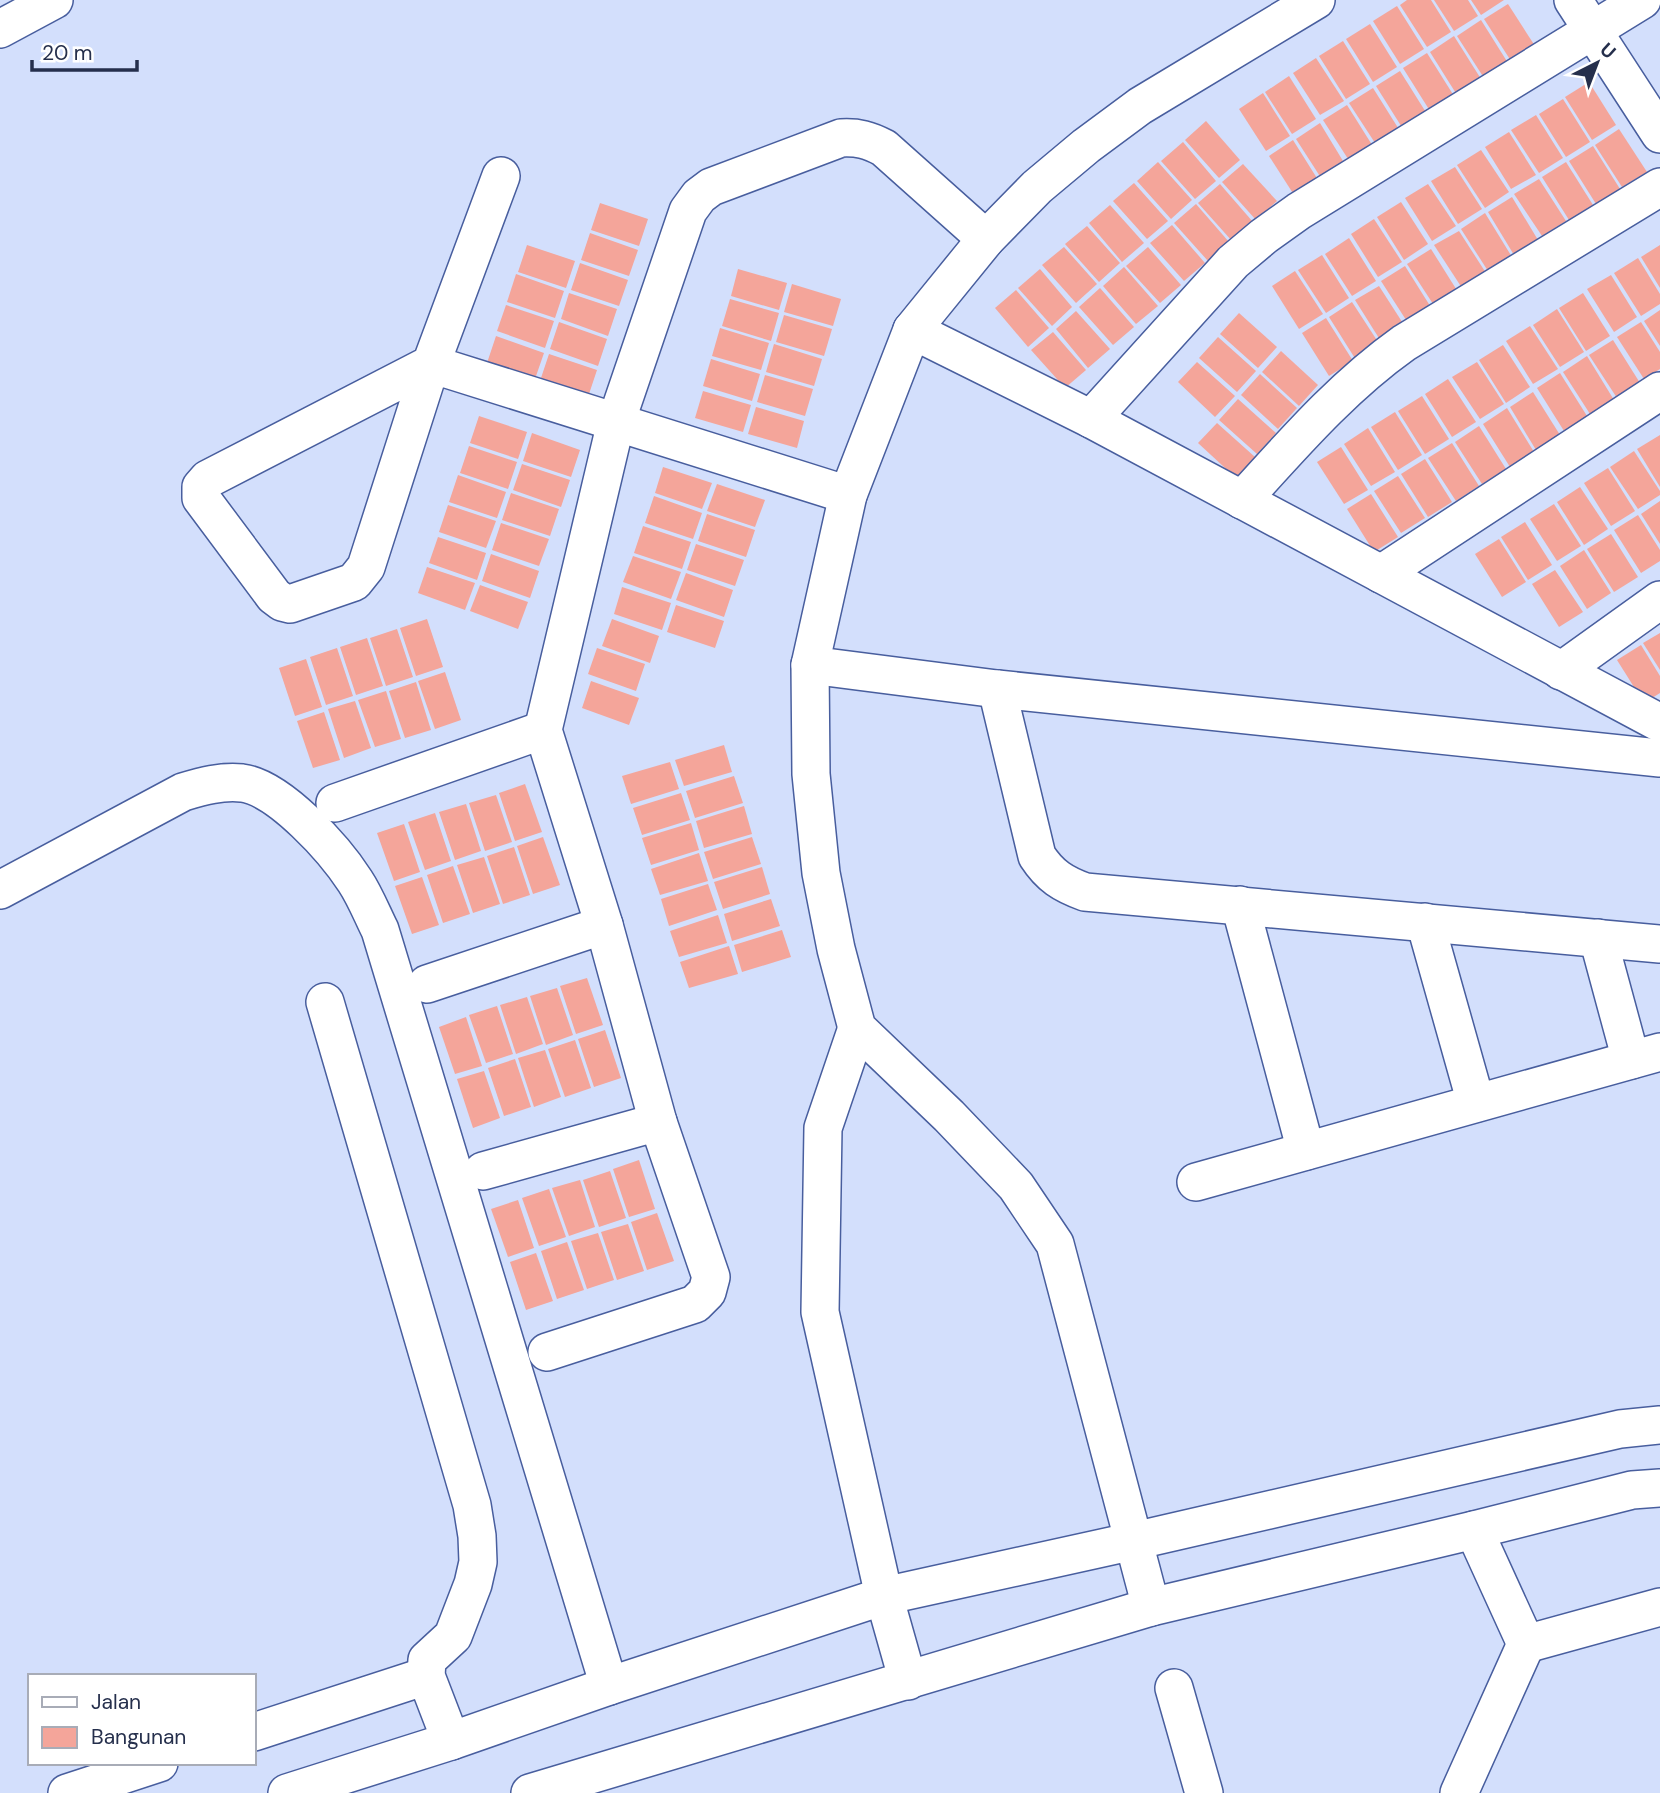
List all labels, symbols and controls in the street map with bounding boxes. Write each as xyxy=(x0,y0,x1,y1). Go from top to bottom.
scale bar xyxy=(32,28,136,72)
north arrow xyxy=(1562,28,1632,98)
text: U xyxy=(1595,37,1621,64)
text: 20 m xyxy=(42,39,93,67)
legend xyxy=(28,1674,256,1765)
text: Jalan xyxy=(91,1688,141,1716)
text: Bangunan xyxy=(91,1723,186,1751)

